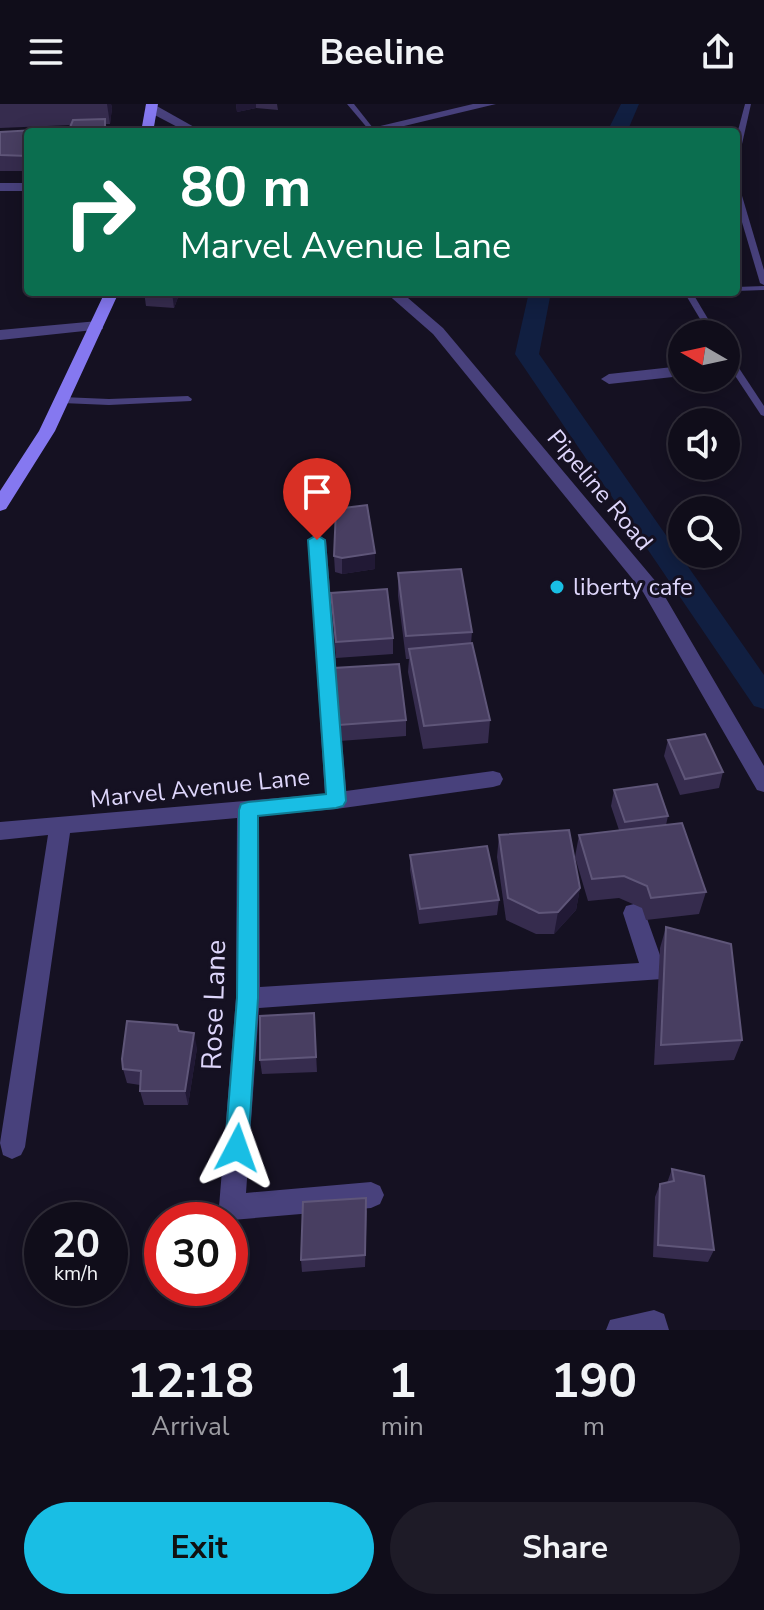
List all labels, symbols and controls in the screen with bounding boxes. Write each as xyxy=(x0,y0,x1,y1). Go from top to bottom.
text: Beeline xyxy=(319,28,445,77)
icon: menu xyxy=(24,30,68,74)
icon: share xyxy=(696,30,740,74)
text: 80 m xyxy=(180,149,311,226)
icon: right xyxy=(48,160,152,264)
text: Marvel Avenue Lane xyxy=(180,222,511,271)
north arrow xyxy=(668,320,740,392)
map controls xyxy=(668,320,740,568)
button: sound xyxy=(668,408,740,480)
street label: Pipeline Road xyxy=(540,423,660,557)
pin xyxy=(283,458,351,540)
icon: arrive xyxy=(295,470,339,514)
button: search xyxy=(668,496,740,568)
place label: liberty cafe xyxy=(573,571,693,603)
marker: liberty cafe xyxy=(548,578,566,596)
street label: Marvel Avenue Lane xyxy=(89,761,311,815)
street label: Rose Lane xyxy=(193,939,235,1071)
position arrow xyxy=(195,1106,279,1190)
speed limit sign: 30 xyxy=(144,1202,248,1306)
text: 20 xyxy=(52,1217,100,1271)
text: km/h xyxy=(54,1260,98,1287)
text: 12:18 xyxy=(127,1348,254,1414)
text: 1 xyxy=(388,1348,417,1414)
text: 190 xyxy=(551,1348,637,1414)
text: Arrival xyxy=(151,1409,230,1444)
text: min xyxy=(381,1409,424,1444)
text: m xyxy=(583,1409,605,1444)
button: Exit xyxy=(24,1502,374,1594)
button: Share xyxy=(390,1502,740,1594)

